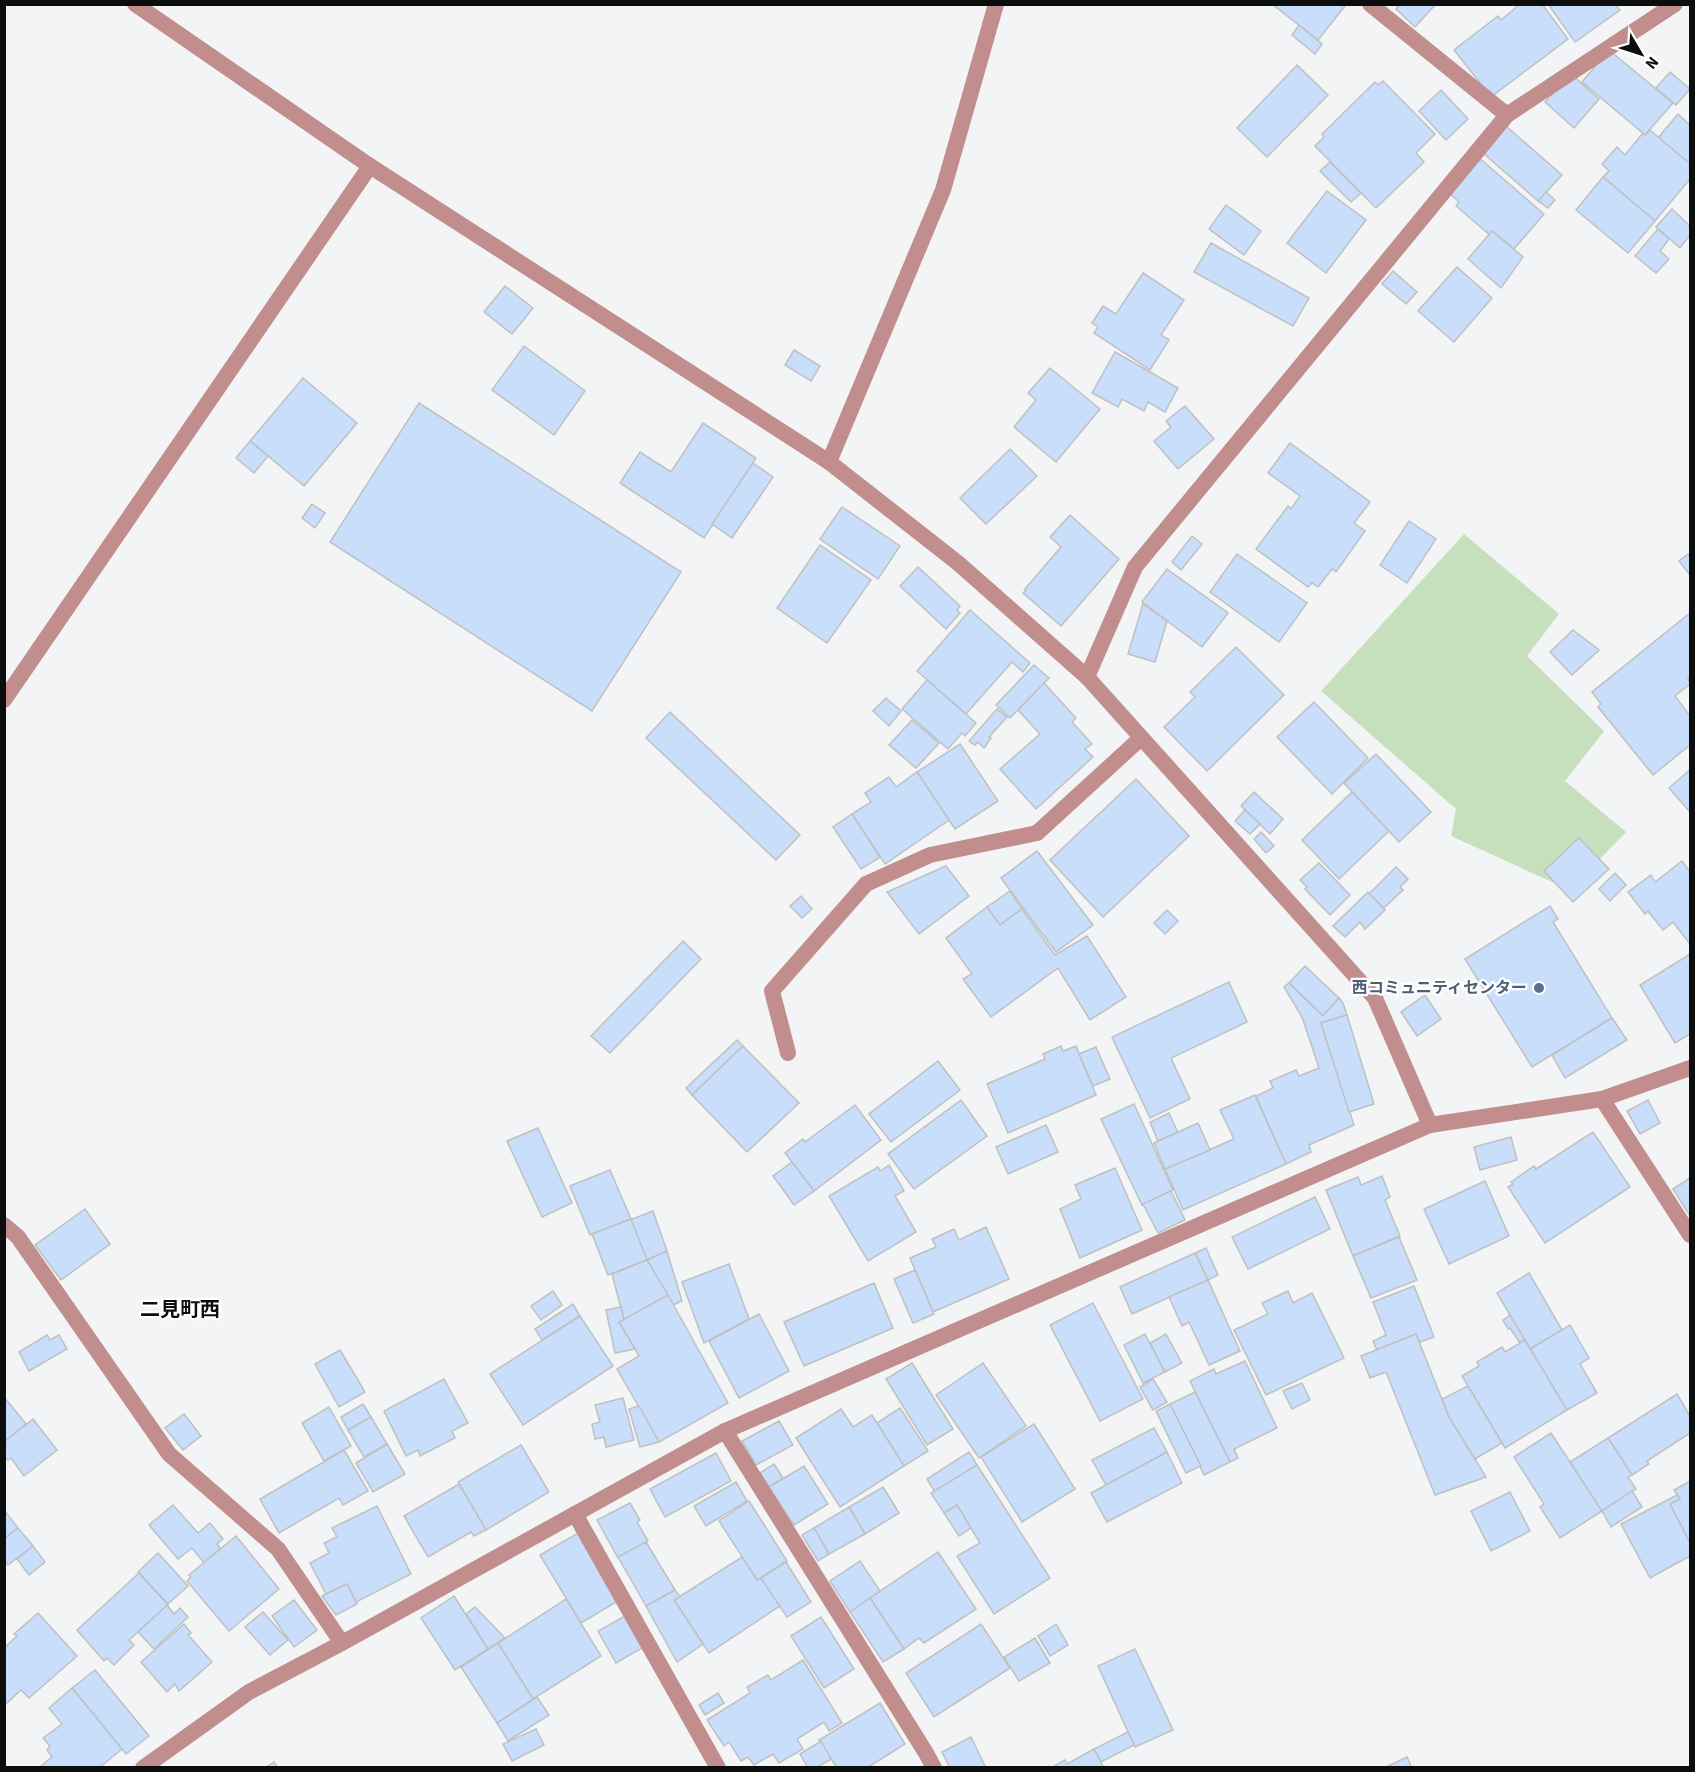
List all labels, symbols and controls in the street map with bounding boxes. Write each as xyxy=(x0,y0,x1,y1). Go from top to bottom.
north arrow xyxy=(1611,24,1671,84)
text: N xyxy=(1640,52,1664,74)
place label: 西コミュニティセンター xyxy=(1352,977,1527,999)
marker: 西コミュニティセンター xyxy=(1532,981,1546,995)
district label: 二見町西 xyxy=(140,1296,220,1324)

